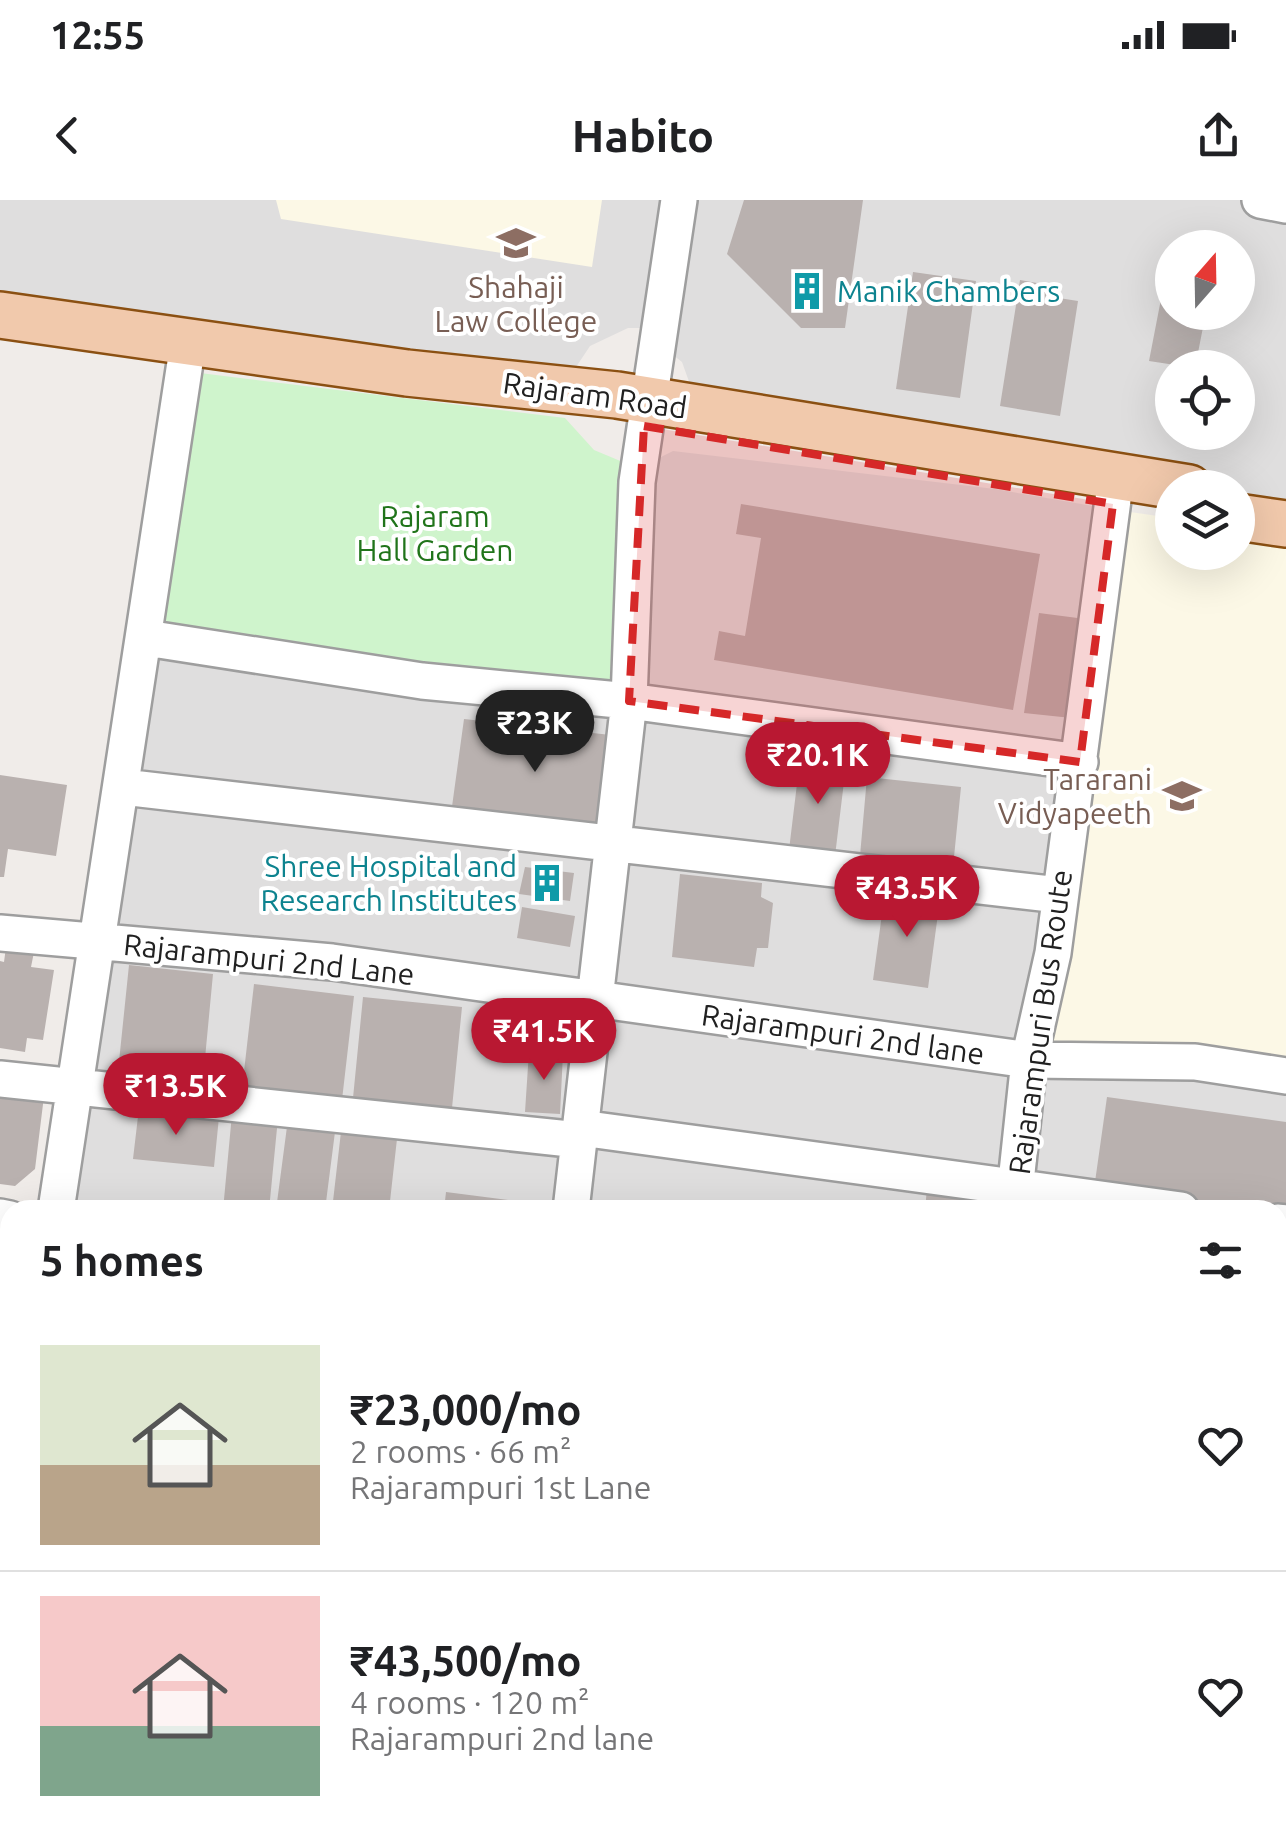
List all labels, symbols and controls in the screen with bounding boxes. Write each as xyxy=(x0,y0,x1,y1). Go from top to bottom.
text: 12:55 xyxy=(50,14,145,56)
icon: back xyxy=(40,108,95,163)
icon: share xyxy=(1191,108,1246,163)
text: Habito xyxy=(572,110,714,161)
school or university icon: Shahaji Law College xyxy=(495,222,537,264)
north arrow xyxy=(1155,230,1255,330)
map controls xyxy=(1155,230,1255,570)
place label: Shahaji Law College xyxy=(435,270,597,338)
building icon: Manik Chambers xyxy=(786,270,828,312)
place label: Manik Chambers xyxy=(837,274,1060,308)
button: locate xyxy=(1155,350,1255,450)
street label: Rajaram Road xyxy=(501,365,689,425)
button: layers xyxy=(1155,470,1255,570)
park label: Rajaram Hall Garden xyxy=(357,499,513,567)
pin: ₹23K xyxy=(476,690,594,775)
text: ₹23K xyxy=(497,704,573,740)
pin: ₹20.1K xyxy=(737,722,899,807)
text: ₹20.1K xyxy=(767,736,869,772)
place label: Tararani Vidyapeeth xyxy=(998,762,1152,830)
school or university icon: Tararani Vidyapeeth xyxy=(1161,775,1203,817)
place label: Shree Hospital and Research Institutes xyxy=(260,849,517,917)
pin: ₹43.5K xyxy=(826,855,988,940)
building icon: Shree Hospital and Research Institutes xyxy=(526,862,568,904)
street label: Rajarampuri Bus Route xyxy=(1002,867,1078,1177)
text: ₹43.5K xyxy=(856,869,958,905)
street label: Rajarampuri 2nd Lane xyxy=(122,927,416,991)
street label: Rajarampuri 2nd lane xyxy=(699,997,987,1071)
pin: ₹41.5K xyxy=(463,998,625,1083)
text: ₹41.5K xyxy=(493,1012,595,1048)
pin: ₹13.5K xyxy=(95,1053,257,1138)
text: ₹13.5K xyxy=(125,1067,227,1103)
icon: filters xyxy=(1193,1233,1248,1288)
text: 5 homes xyxy=(40,1237,204,1284)
icon: home xyxy=(120,1385,240,1505)
text: ₹23,000/mo xyxy=(350,1386,582,1433)
icon: heart xyxy=(1193,1418,1248,1473)
text: 2 rooms · 66 m² xyxy=(350,1433,571,1469)
text: Rajarampuri 1st Lane xyxy=(350,1469,651,1505)
icon: home xyxy=(120,1636,240,1756)
text: ₹43,500/mo xyxy=(350,1637,582,1684)
icon: heart xyxy=(1193,1669,1248,1724)
text: 4 rooms · 120 m² xyxy=(350,1684,590,1720)
text: Rajarampuri 2nd lane xyxy=(350,1720,654,1756)

